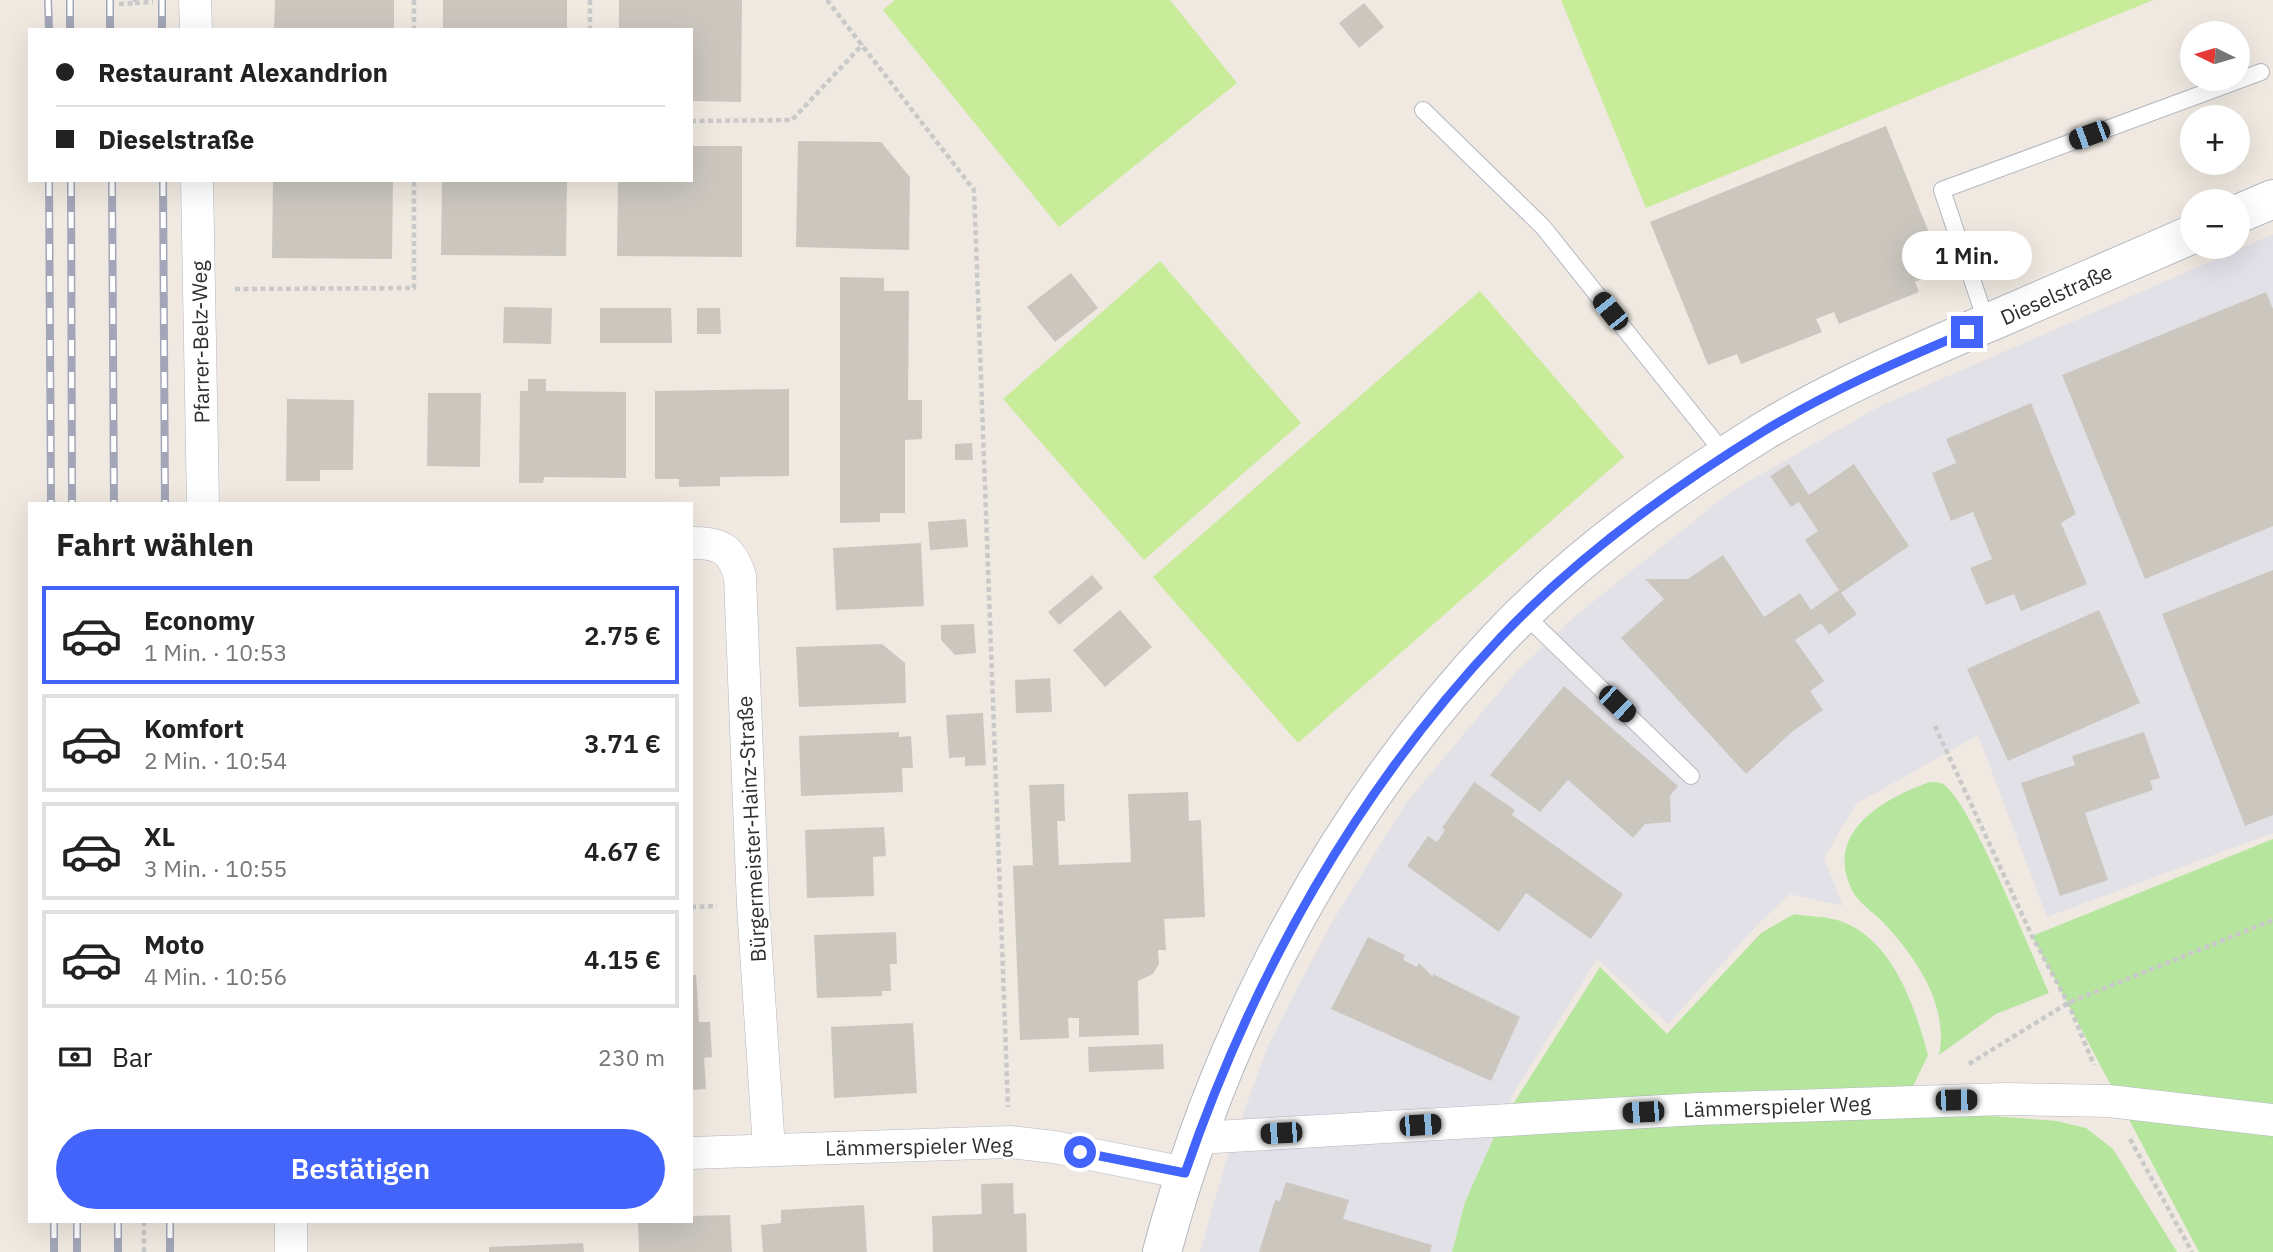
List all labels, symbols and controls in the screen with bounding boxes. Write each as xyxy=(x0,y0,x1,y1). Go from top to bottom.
north arrow xyxy=(2180,21,2250,91)
map controls xyxy=(2180,21,2250,259)
text: Restaurant Alexandrion xyxy=(98,55,388,89)
button: + xyxy=(2180,105,2250,175)
car xyxy=(2066,118,2113,152)
text: Dieselstraße xyxy=(98,122,254,156)
button: − xyxy=(2180,189,2250,259)
callout: 1 Min. xyxy=(1902,230,2032,280)
text: 1 Min. xyxy=(1935,240,1999,270)
street label: Dieselstraße xyxy=(1996,257,2116,331)
street label: Pfarrer-Belz-Weg xyxy=(185,260,215,424)
car xyxy=(1589,288,1632,334)
route end xyxy=(1951,316,1983,348)
text: Fahrt wählen xyxy=(56,523,254,565)
text: Economy xyxy=(144,603,255,637)
icon: car xyxy=(60,604,123,667)
text: 2.75 € xyxy=(584,618,661,652)
text: 1 Min. · 10:53 xyxy=(144,637,287,667)
car xyxy=(1595,682,1640,726)
street label: Bürgermeister-Hainz-Straße xyxy=(730,695,772,963)
text: Komfort xyxy=(144,711,244,745)
icon: car xyxy=(60,712,123,775)
text: 3.71 € xyxy=(584,726,661,760)
text: 2 Min. · 10:54 xyxy=(144,745,287,775)
text: XL xyxy=(144,819,175,853)
icon: car xyxy=(60,820,123,883)
text: 4.67 € xyxy=(584,834,661,868)
text: 3 Min. · 10:55 xyxy=(144,853,287,883)
text: Moto xyxy=(144,927,204,961)
icon: car xyxy=(60,928,123,991)
text: 4.15 € xyxy=(584,942,661,976)
text: 4 Min. · 10:56 xyxy=(144,961,287,991)
icon: cash xyxy=(56,1038,94,1076)
text: Bar xyxy=(112,1040,152,1074)
text: 230 m xyxy=(598,1042,665,1072)
street label: Lämmerspieler Weg xyxy=(1683,1089,1871,1123)
car xyxy=(1935,1089,1978,1111)
car xyxy=(1622,1100,1665,1124)
car xyxy=(1399,1113,1442,1137)
car xyxy=(1260,1121,1303,1145)
button: Bestätigen xyxy=(56,1129,665,1209)
street label: Lämmerspieler Weg xyxy=(825,1130,1013,1162)
route start xyxy=(1064,1136,1096,1168)

